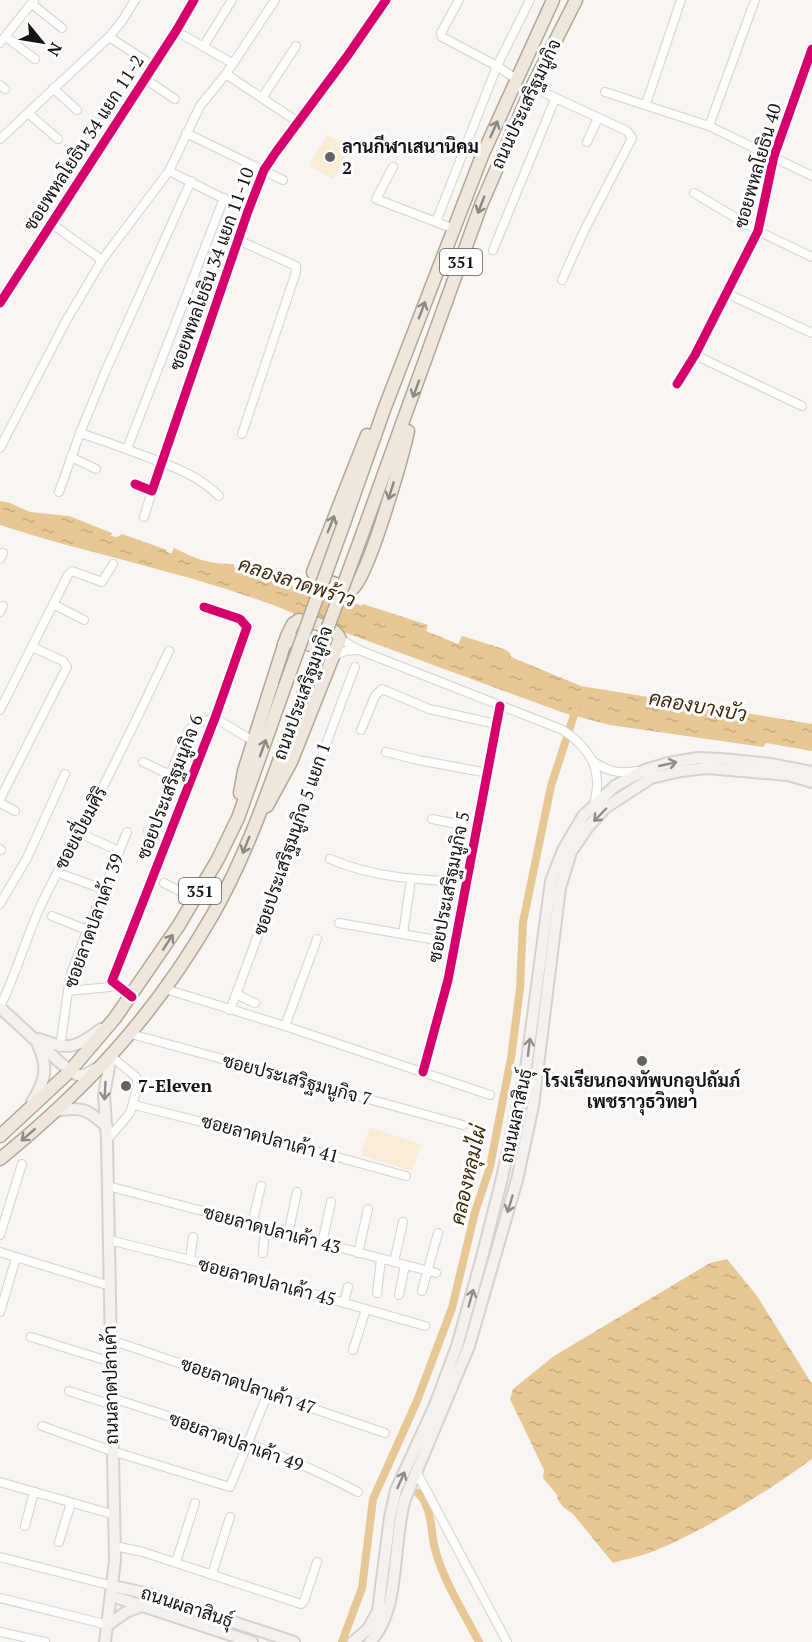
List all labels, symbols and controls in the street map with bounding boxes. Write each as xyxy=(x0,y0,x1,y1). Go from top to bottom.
north arrow xyxy=(12,12,72,72)
street label: ถนนประเสริฐมนูกิจ xyxy=(484,35,568,173)
text: N xyxy=(42,39,68,60)
street label: ซอยพหลโยธิน 34 แยก 11-2 xyxy=(17,50,149,235)
street label: ซอยพหลโยธิน 40 xyxy=(728,101,786,231)
one-way arrow xyxy=(488,120,500,138)
place label: ลานกีฬาเสนานิคม 2 xyxy=(342,134,479,179)
marker: ลานกีฬาเสนานิคม 2 xyxy=(323,150,337,164)
street label: ซอยพหลโยธิน 34 แยก 11-10 xyxy=(163,164,259,374)
one-way arrow xyxy=(474,196,485,214)
road number: 351 xyxy=(440,249,482,275)
one-way arrow xyxy=(417,301,428,320)
one-way arrow xyxy=(409,379,420,398)
one-way arrow xyxy=(385,481,396,500)
one-way arrow xyxy=(326,515,337,533)
water label: คลองลาดพร้าว xyxy=(235,550,359,613)
street label: ถนนประเสริฐมนูกิจ xyxy=(267,622,339,764)
water label: คลองบางบัว xyxy=(647,684,749,727)
street label: ซอยประเสริฐมนูกิจ 6 xyxy=(130,710,210,863)
street label: ซอยประเสริฐมนูกิจ 5 แยก 1 xyxy=(247,739,337,939)
one-way arrow xyxy=(258,740,269,758)
one-way arrow xyxy=(658,757,677,769)
street label: ซอยเปี่ยมศิริ xyxy=(46,780,112,873)
one-way arrow xyxy=(592,807,607,822)
street label: ซอยประเสริฐมนูกิจ 5 xyxy=(422,809,476,965)
one-way arrow xyxy=(240,835,251,853)
street label: ซอยลาดปลาเค้า 39 xyxy=(58,850,129,991)
road number: 351 xyxy=(179,878,221,904)
one-way arrow xyxy=(163,934,175,951)
one-way arrow xyxy=(524,1038,535,1058)
street label: ซอยประเสริฐมนูกิจ 7 xyxy=(220,1048,374,1112)
marker: โรงเรียนกองทัพบกอุปถัมภ์ เพชราวุธวิทยา xyxy=(635,1054,649,1068)
street label: ถนนผลาสินธุ์ xyxy=(493,1066,538,1165)
place label: โรงเรียนกองทัพบกอุปถัมภ์ เพชราวุธวิทยา xyxy=(543,1068,741,1116)
place label: 7-Eleven xyxy=(138,1073,212,1097)
marker: 7-Eleven xyxy=(119,1079,133,1093)
one-way arrow xyxy=(99,1081,110,1100)
street label: ซอยลาดปลาเค้า 41 xyxy=(199,1108,342,1168)
water label: คลองหลุมไผ่ xyxy=(443,1121,493,1228)
one-way arrow xyxy=(21,1128,36,1142)
one-way arrow xyxy=(503,1194,514,1213)
street label: ซอยลาดปลาเค้า 43 xyxy=(201,1199,344,1259)
street label: ซอยลาดปลาเค้า 45 xyxy=(196,1251,339,1311)
one-way arrow xyxy=(466,1289,477,1308)
street label: ถนนลาดปลาเค้า xyxy=(97,1325,123,1445)
street label: ซอยลาดปลาเค้า 47 xyxy=(178,1351,319,1419)
street label: ซอยลาดปลาเค้า 49 xyxy=(166,1406,307,1477)
one-way arrow xyxy=(396,1471,407,1490)
street label: ถนนผลาสินธุ์ xyxy=(138,1580,237,1633)

